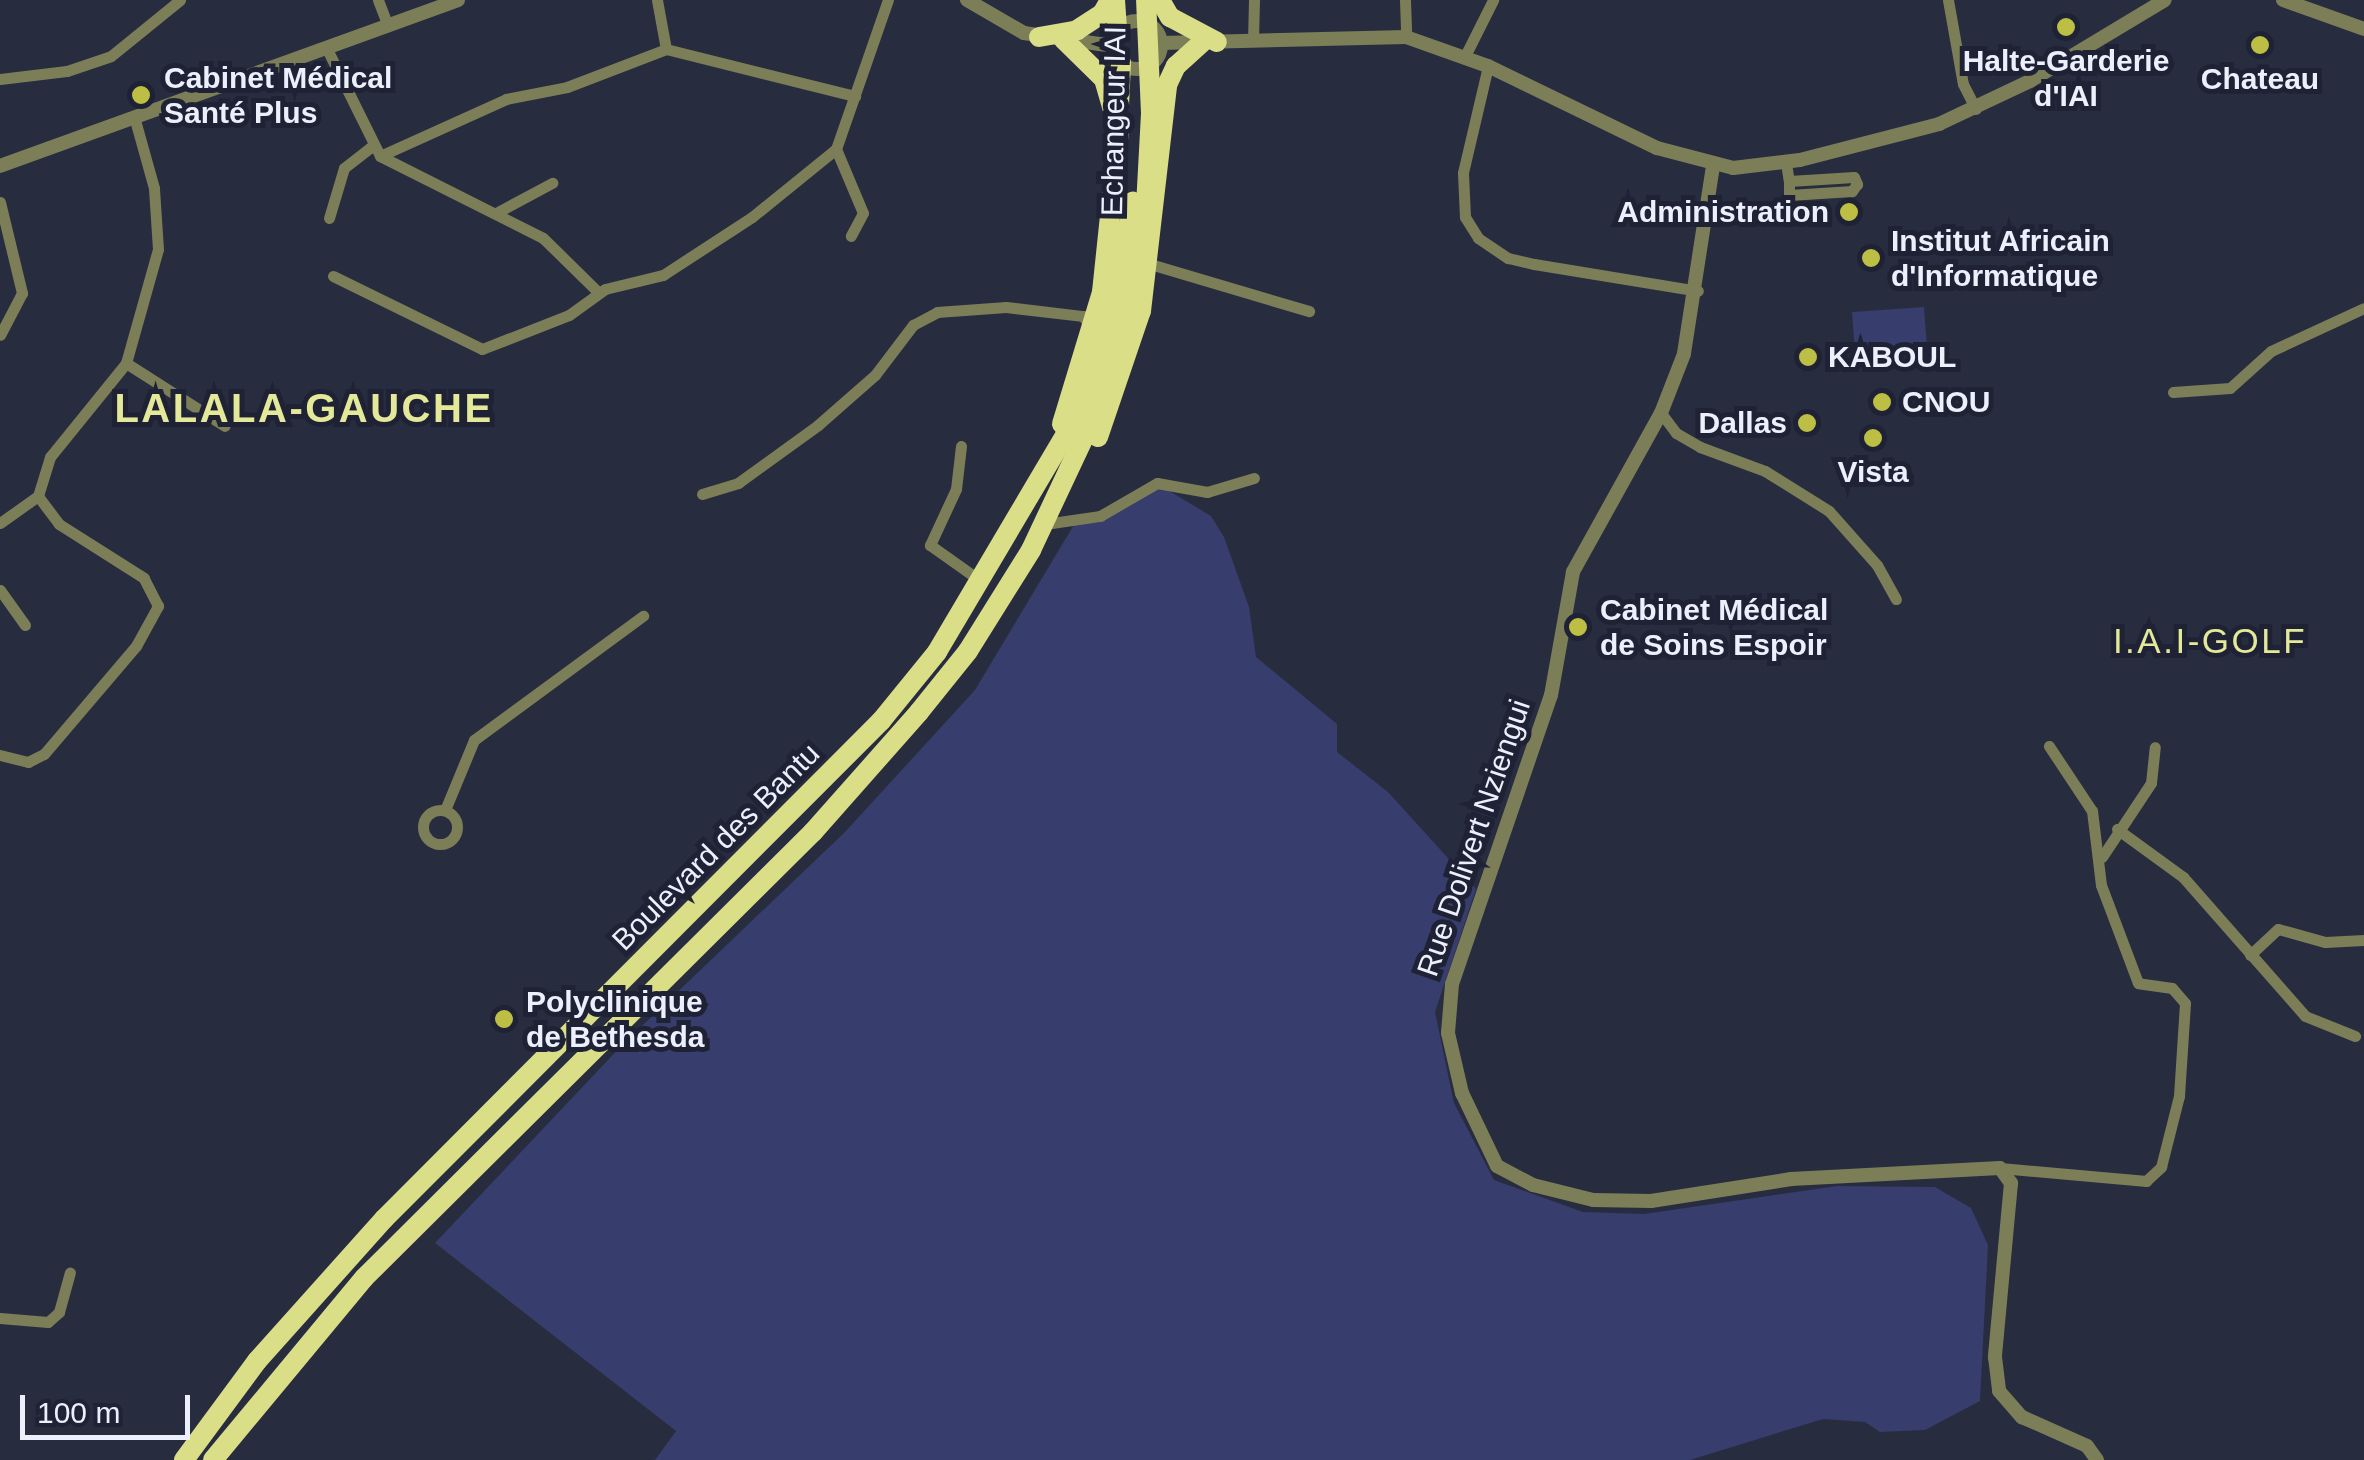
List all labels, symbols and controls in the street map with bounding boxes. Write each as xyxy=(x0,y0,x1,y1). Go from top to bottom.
marker: Halte-Garderie d'IAI xyxy=(2055,16,2077,38)
street label: Echangeur IAI xyxy=(1094,26,1134,216)
marker: Chateau xyxy=(2249,34,2271,56)
place label: Halte-Garderie d'IAI xyxy=(1963,43,2169,114)
place label: Cabinet Médical Santé Plus xyxy=(164,60,392,130)
place label: Chateau xyxy=(2201,61,2319,97)
marker: Cabinet Médical Santé Plus xyxy=(128,82,154,108)
place label: Administration xyxy=(1617,194,1829,230)
marker: Administration xyxy=(1838,201,1860,223)
place label: Institut Africain d'Informatique xyxy=(1891,223,2111,294)
marker: Institut Africain d'Informatique xyxy=(1860,247,1882,269)
place label: KABOUL xyxy=(1828,339,1956,375)
marker: KABOUL xyxy=(1797,346,1819,368)
district label: LALALA-GAUCHE xyxy=(114,384,494,432)
place label: CNOU xyxy=(1902,384,1990,420)
marker: CNOU xyxy=(1871,391,1893,413)
place label: Dallas xyxy=(1699,405,1787,441)
marker: Dallas xyxy=(1796,412,1818,434)
marker: Vista xyxy=(1862,427,1884,449)
place label: Vista xyxy=(1837,454,1909,490)
place label: Cabinet Médical de Soins Espoir xyxy=(1600,592,1828,662)
marker: Cabinet Médical de Soins Espoir xyxy=(1565,614,1591,640)
district label: I.A.I-GOLF xyxy=(2113,620,2307,662)
street label: Rue Dolivert Nziengui xyxy=(1410,695,1538,981)
street label: Boulevard des Bantu xyxy=(605,736,827,958)
place label: Polyclinique de Bethesda xyxy=(526,984,704,1054)
marker: Polyclinique de Bethesda xyxy=(491,1006,517,1032)
scale bar xyxy=(25,1375,195,1437)
text: 100 m xyxy=(37,1396,120,1429)

